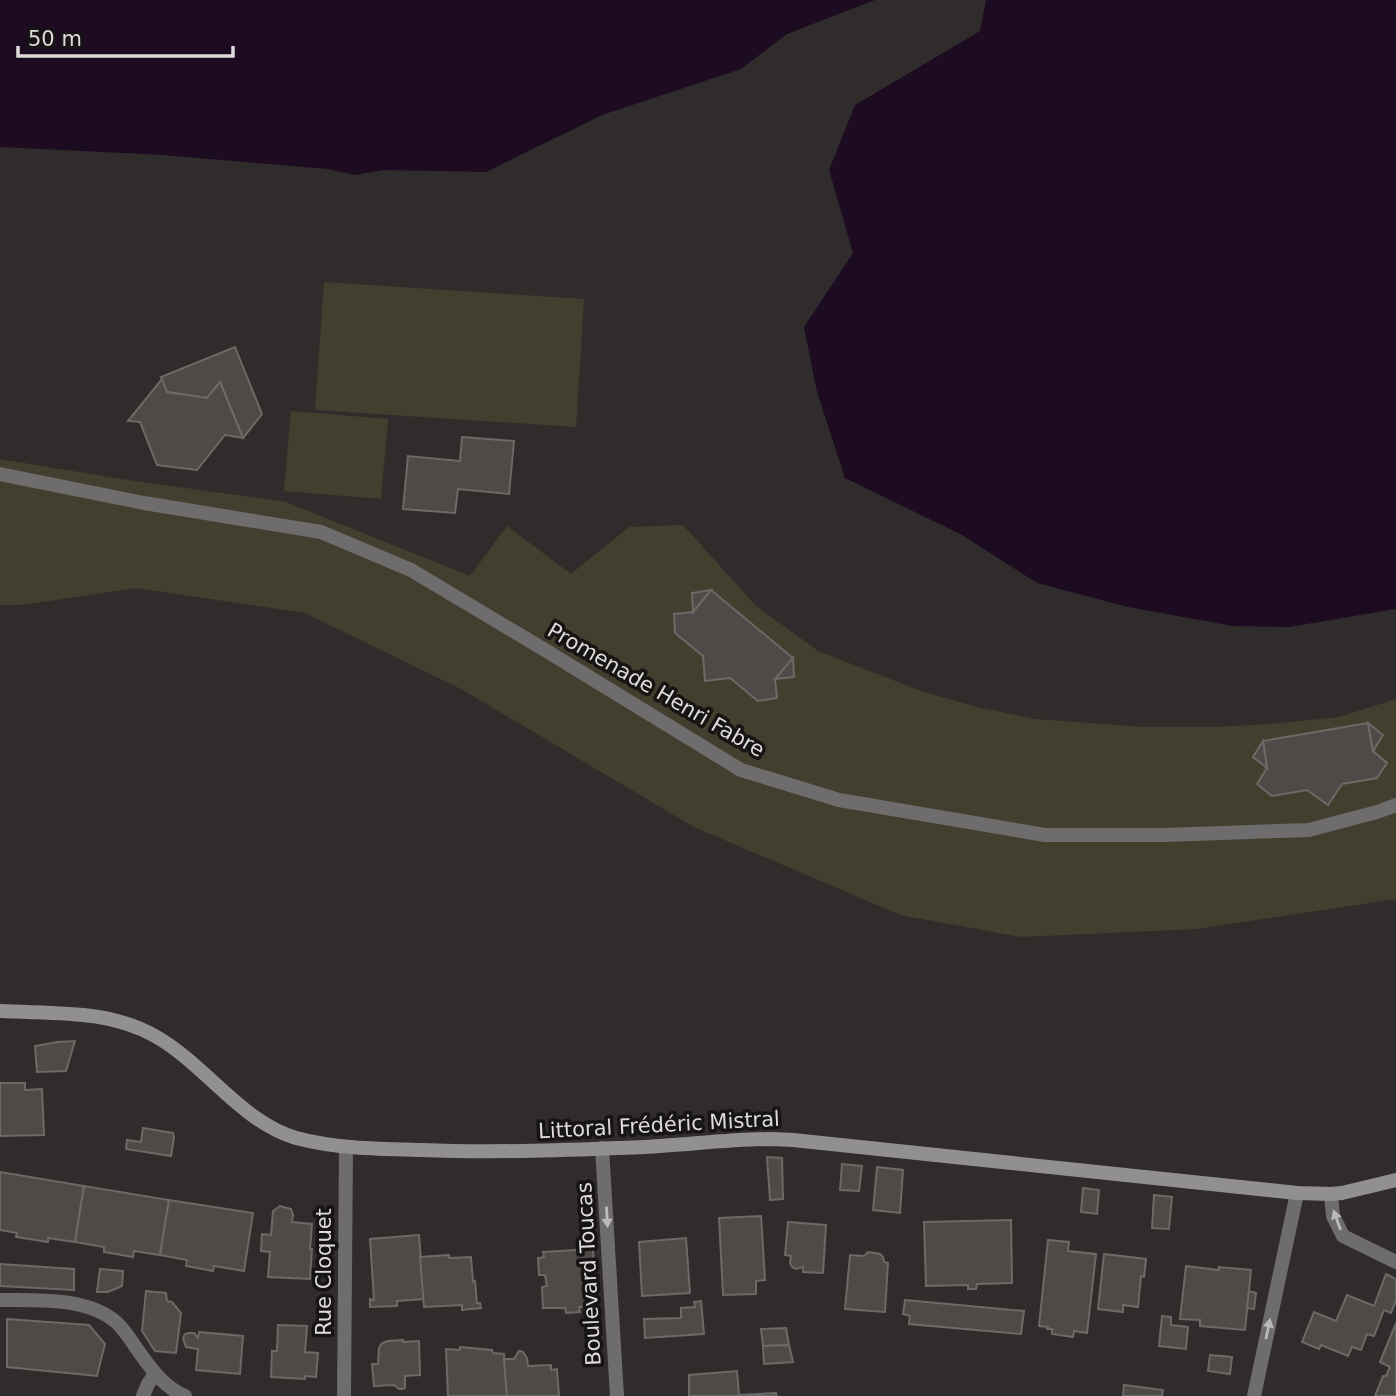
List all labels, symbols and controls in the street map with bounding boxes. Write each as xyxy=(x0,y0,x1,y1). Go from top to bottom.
scale bar xyxy=(18,14,233,58)
text: 50 m xyxy=(28,27,82,51)
street label: Promenade Henri Fabre xyxy=(543,618,769,762)
street label: Littoral Frédéric Mistral xyxy=(538,1107,780,1143)
street label: Boulevard Toucas xyxy=(572,1182,606,1366)
one-way arrow xyxy=(601,1206,612,1228)
street label: Rue Cloquet xyxy=(312,1208,336,1336)
one-way arrow xyxy=(1331,1210,1342,1231)
one-way arrow xyxy=(1263,1318,1274,1340)

